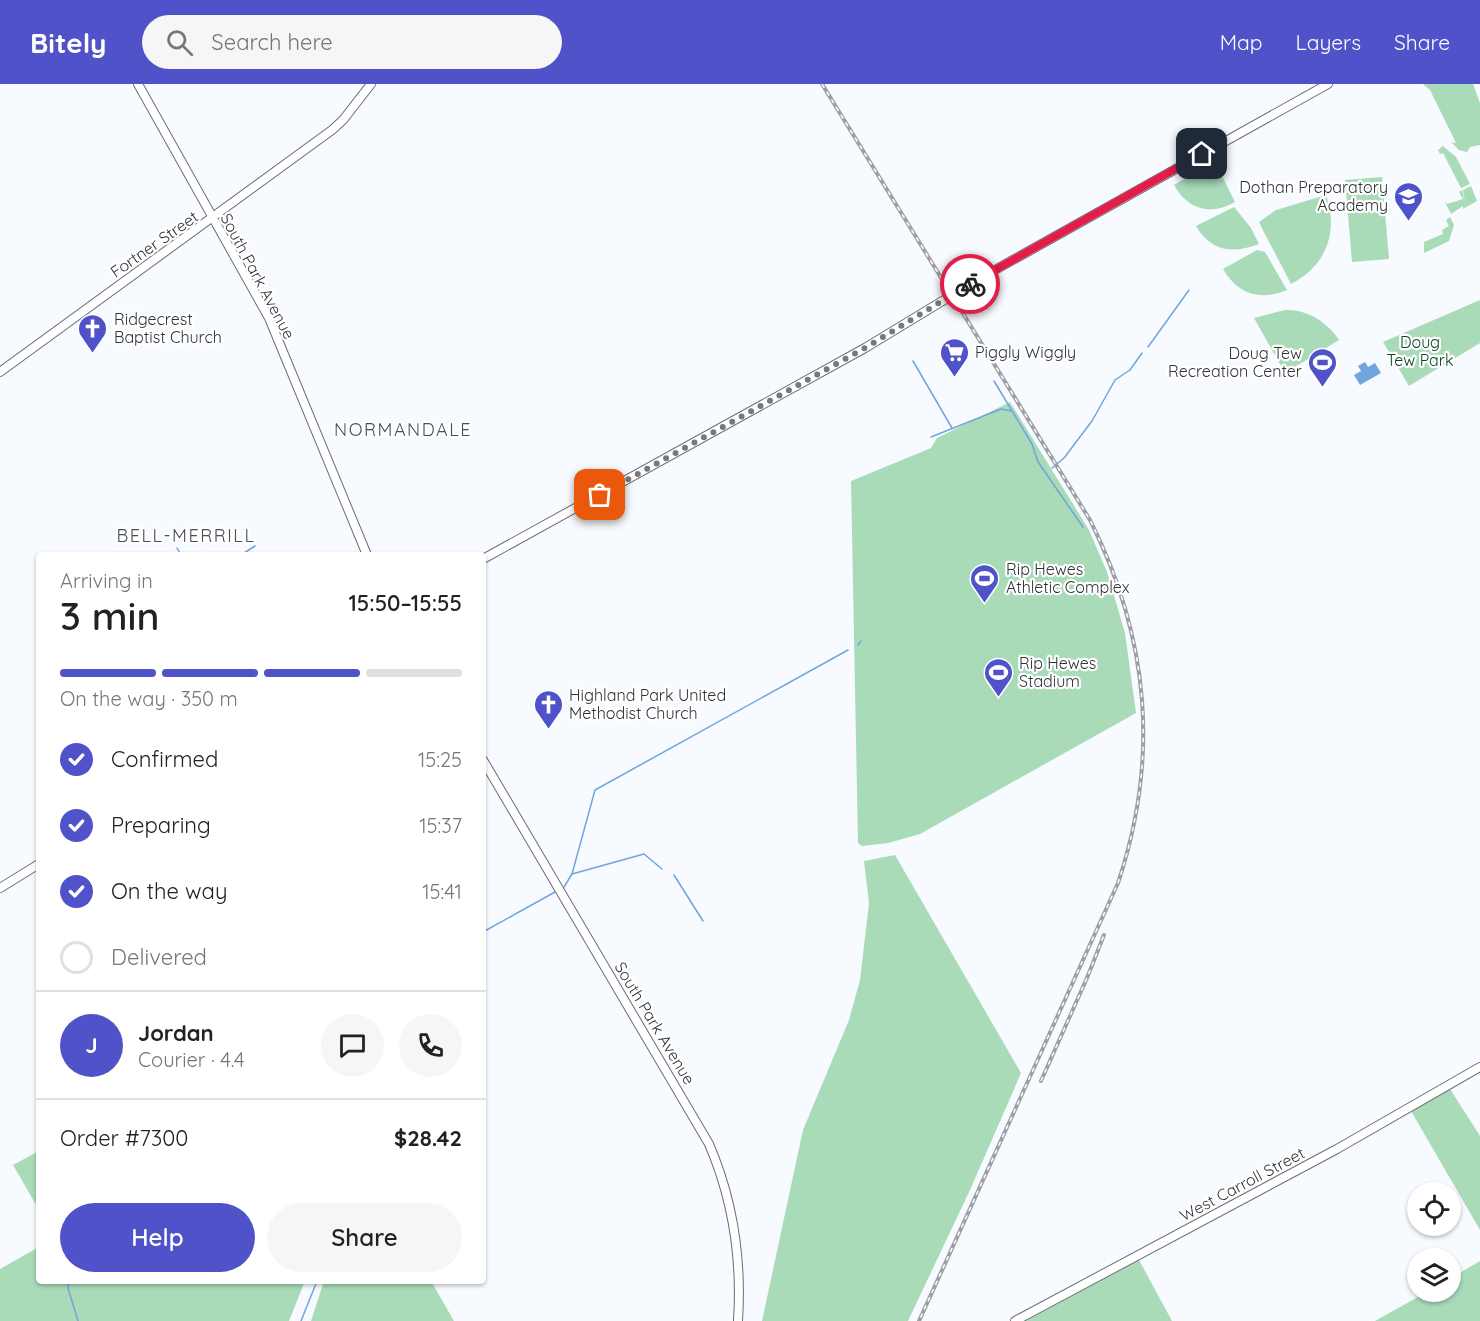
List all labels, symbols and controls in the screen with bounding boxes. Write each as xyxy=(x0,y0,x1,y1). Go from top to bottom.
search box xyxy=(142,15,562,69)
text: Bitely xyxy=(30,25,106,60)
icon: search xyxy=(163,26,196,59)
text: Search here xyxy=(211,28,333,56)
text: Map xyxy=(1220,29,1263,55)
text: Layers xyxy=(1296,29,1361,55)
text: Share xyxy=(1394,29,1450,55)
pin xyxy=(1176,128,1227,179)
icon: home xyxy=(1185,137,1218,170)
place label: Dothan Preparatory Academy xyxy=(1239,177,1388,215)
school or university icon: Dothan Preparatory Academy xyxy=(1393,180,1425,222)
street label: Fortner Street xyxy=(106,206,202,282)
street label: South Park Avenue xyxy=(216,210,300,342)
courier xyxy=(940,254,1000,314)
icon: bike xyxy=(954,268,987,301)
place label: Ridgecrest Baptist Church xyxy=(114,309,222,347)
church icon: Ridgecrest Baptist Church xyxy=(77,312,109,354)
park label: Doug Tew Park xyxy=(1386,332,1454,370)
supermarket icon: Piggly Wiggly xyxy=(938,336,970,378)
place label: Piggly Wiggly xyxy=(975,342,1076,362)
place label: Doug Tew Recreation Center xyxy=(1168,343,1302,381)
sports icon: Doug Tew Recreation Center xyxy=(1307,346,1339,388)
district label: NORMANDALE xyxy=(334,418,472,441)
pin xyxy=(574,469,625,520)
icon: bag xyxy=(583,478,616,511)
district label: BELL-MERRILL xyxy=(117,524,256,547)
place label: Rip Hewes Athletic Complex xyxy=(1006,559,1130,597)
sports icon: Rip Hewes Athletic Complex xyxy=(969,562,1001,604)
text: Arriving in xyxy=(60,568,153,593)
text: 15:50–15:55 xyxy=(348,589,462,617)
text: 3 min xyxy=(60,591,159,640)
place label: Rip Hewes Stadium xyxy=(1019,653,1096,691)
sports icon: Rip Hewes Stadium xyxy=(982,656,1014,698)
place label: Highland Park United Methodist Church xyxy=(569,685,726,723)
text: On the way · 350 m xyxy=(60,686,238,711)
church icon: Highland Park United Methodist Church xyxy=(532,688,564,730)
icon: check xyxy=(60,743,93,776)
text: Confirmed xyxy=(111,745,218,773)
text: 15:25 xyxy=(418,747,462,772)
icon: check xyxy=(60,809,93,842)
text: Preparing xyxy=(111,811,211,839)
text: 15:37 xyxy=(419,813,462,838)
icon: check xyxy=(60,875,93,908)
text: On the way xyxy=(111,877,227,905)
text: 15:41 xyxy=(422,879,462,904)
text: Delivered xyxy=(111,943,207,971)
street label: South Park Avenue xyxy=(610,958,700,1088)
button: chat xyxy=(321,1014,384,1077)
button: phone xyxy=(399,1014,462,1077)
text: Jordan xyxy=(138,1019,214,1047)
text: J xyxy=(85,1031,98,1059)
text: Courier · 4.4 xyxy=(138,1047,244,1072)
text: Order #7300 xyxy=(60,1124,188,1152)
text: $28.42 xyxy=(394,1124,462,1152)
street label: West Carroll Street xyxy=(1176,1143,1308,1225)
map controls xyxy=(1407,1182,1461,1302)
button: locate xyxy=(1407,1182,1461,1236)
button: Help xyxy=(60,1203,255,1272)
button: Share xyxy=(267,1203,462,1272)
button: layers xyxy=(1407,1248,1461,1302)

